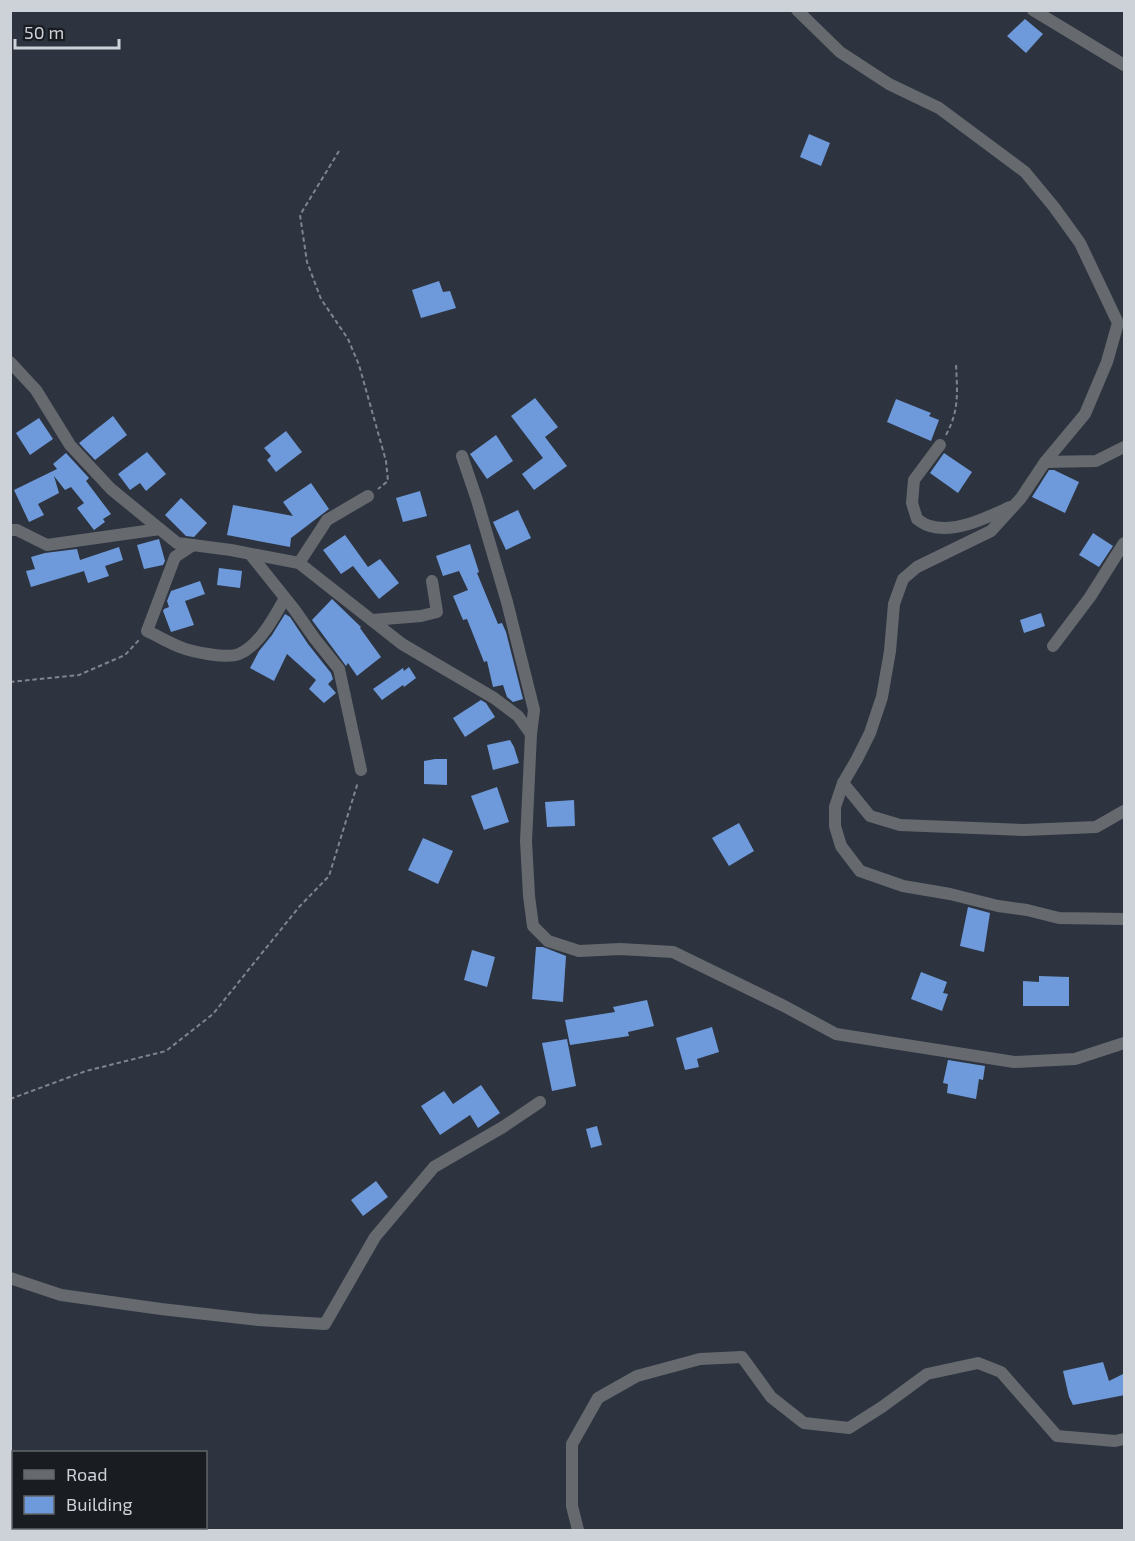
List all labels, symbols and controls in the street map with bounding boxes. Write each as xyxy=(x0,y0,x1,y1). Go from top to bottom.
scale bar xyxy=(15,12,118,50)
text: 50 m xyxy=(24,21,64,43)
legend xyxy=(12,1451,207,1529)
text: Road xyxy=(66,1463,107,1485)
text: Building xyxy=(66,1493,133,1515)

